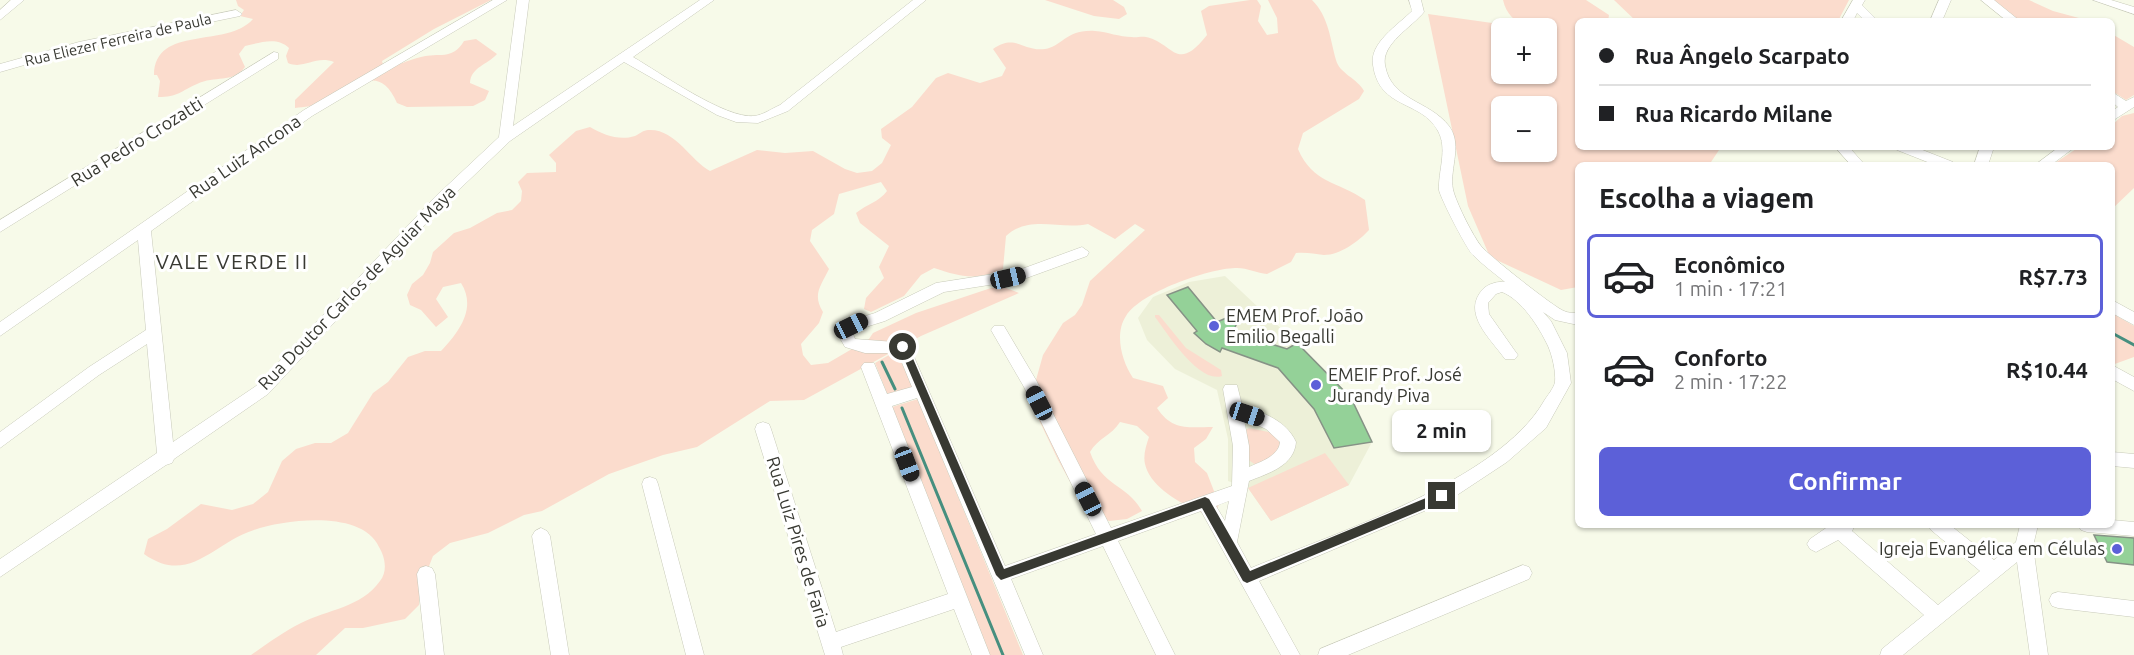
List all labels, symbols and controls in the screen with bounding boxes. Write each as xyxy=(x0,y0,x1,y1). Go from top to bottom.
street label: Rua Eliezer Ferreira de Paula xyxy=(23,10,213,69)
map controls xyxy=(1491,18,1557,162)
button: + xyxy=(1491,18,1557,84)
text: Rua Ângelo Scarpato xyxy=(1635,43,1850,68)
street label: Rua Pedro Crozatti xyxy=(67,93,206,190)
button: − xyxy=(1491,96,1557,162)
text: Rua Ricardo Milane xyxy=(1635,101,1833,126)
street label: Rua Luiz Ancona xyxy=(185,110,304,202)
street label: Rua Doutor Carlos de Aguiar Maya xyxy=(253,181,459,393)
text: Escolha a viagem xyxy=(1599,183,1814,213)
district label: VALE VERDE II xyxy=(155,249,309,273)
icon: car xyxy=(1602,249,1656,303)
text: Econômico xyxy=(1674,252,1785,277)
text: R$7.73 xyxy=(2019,264,2088,289)
car xyxy=(988,265,1028,291)
text: 1 min · 17:21 xyxy=(1674,277,1788,300)
place label: EMEM Prof. João Emilio Begalli xyxy=(1226,305,1364,346)
car xyxy=(831,310,871,342)
marker: EMEM Prof. João Emilio Begalli xyxy=(1207,319,1221,333)
route start xyxy=(889,333,916,360)
icon: car xyxy=(1602,342,1656,396)
text: Conforto xyxy=(1674,345,1768,370)
text: R$10.44 xyxy=(2006,357,2088,382)
place label: EMEIF Prof. José Jurandy Piva xyxy=(1328,364,1462,405)
text: 2 min · 17:22 xyxy=(1674,370,1788,393)
marker: EMEIF Prof. José Jurandy Piva xyxy=(1309,378,1323,392)
car xyxy=(1023,383,1055,423)
car xyxy=(1227,400,1267,428)
callout: 2 min xyxy=(1392,409,1492,451)
text: 2 min xyxy=(1416,419,1467,442)
car xyxy=(892,444,922,484)
button: Confirmar xyxy=(1599,447,2091,516)
street label: Rua Luiz Pires de Faria xyxy=(763,454,835,630)
car xyxy=(1072,479,1104,519)
route end xyxy=(1428,482,1455,509)
place label: Igreja Evangélica em Células xyxy=(1879,538,2105,558)
marker: Igreja Evangélica em Células xyxy=(2110,542,2124,556)

